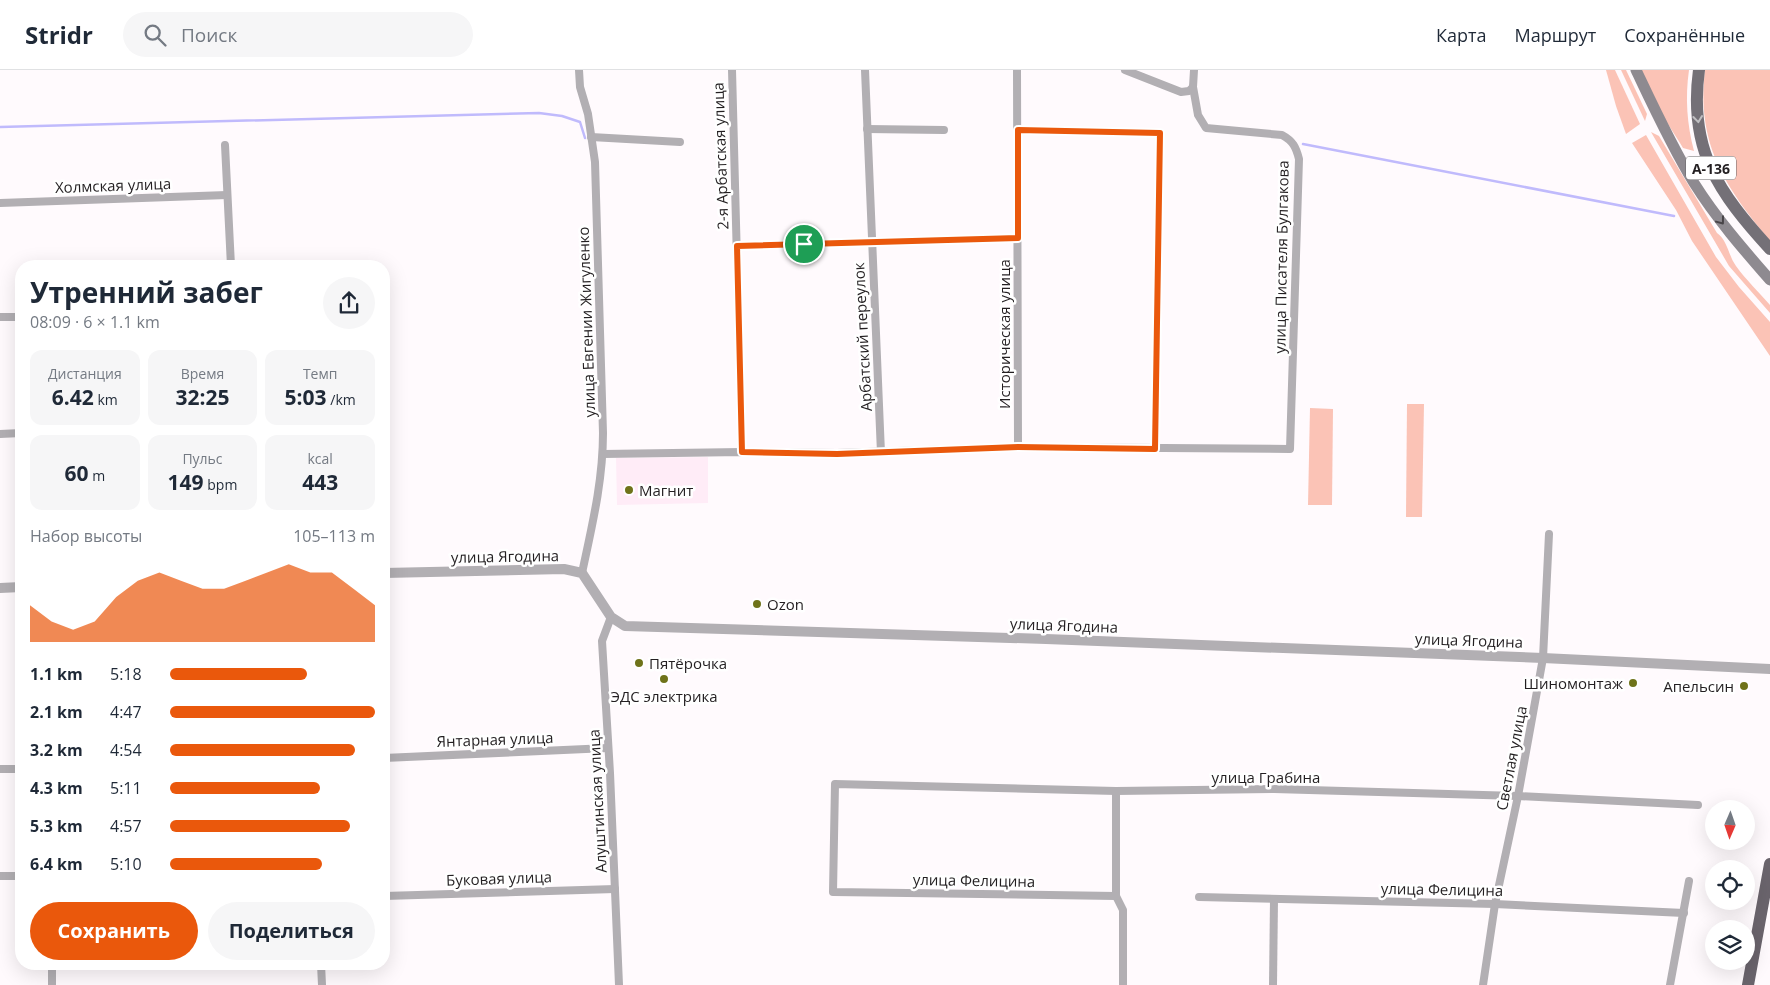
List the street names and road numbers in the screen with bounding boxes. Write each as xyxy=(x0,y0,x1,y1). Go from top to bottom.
street label: 2-я Арбатская улица xyxy=(707,82,733,230)
road number: А-136 xyxy=(1686,156,1736,180)
street label: улица Писателя Булгакова xyxy=(1269,160,1293,354)
street label: Холмская улица xyxy=(55,173,171,197)
street label: улица Евгении Жигуленко xyxy=(573,226,599,418)
street label: Историческая улица xyxy=(994,259,1014,409)
street label: Арбатский переулок xyxy=(848,262,876,412)
street label: улица Ягодина xyxy=(451,545,559,567)
street label: улица Ягодина xyxy=(1010,613,1118,637)
street label: улица Ягодина xyxy=(1415,628,1523,652)
street label: Светлая улица xyxy=(1491,704,1531,812)
street label: Янтарная улица xyxy=(436,727,554,751)
street label: Алуштинская улица xyxy=(583,729,611,873)
street label: улица Грабина xyxy=(1212,767,1320,787)
street label: Буковая улица xyxy=(446,866,552,890)
street label: улица Фелицина xyxy=(913,869,1035,891)
street label: улица Фелицина xyxy=(1381,878,1503,900)

